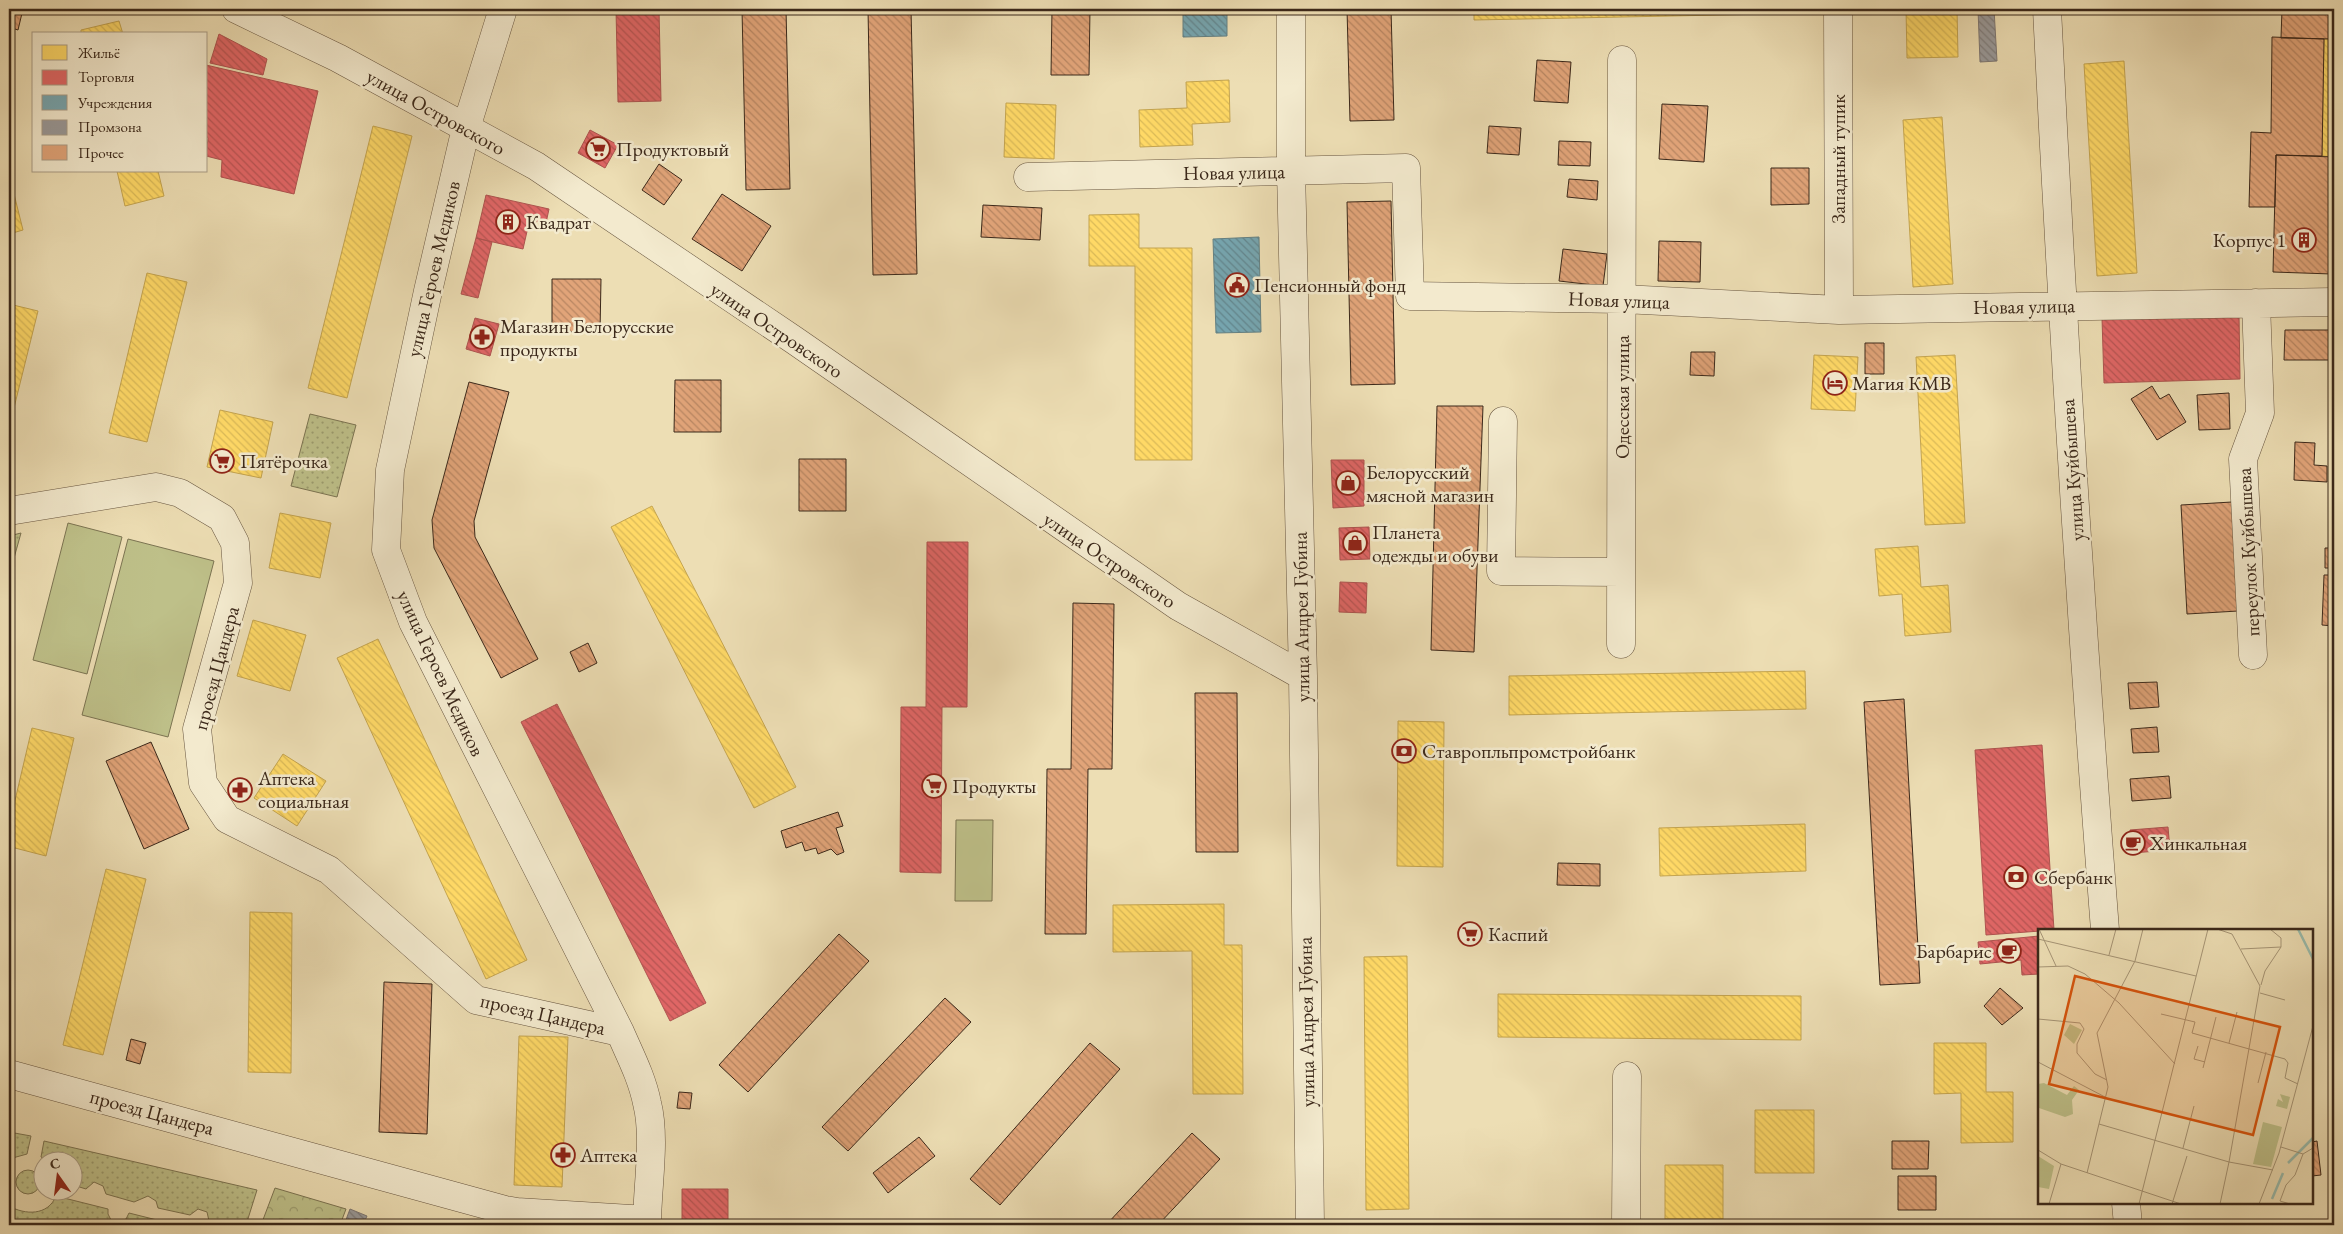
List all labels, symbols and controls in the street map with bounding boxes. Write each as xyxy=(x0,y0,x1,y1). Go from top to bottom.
legend xyxy=(32,32,208,172)
text: Жильё xyxy=(77,43,120,62)
street label: улица Островского xyxy=(362,63,510,161)
text: Торговля xyxy=(78,67,135,86)
text: Учреждения xyxy=(77,93,153,112)
street label: Западный тупик xyxy=(1825,94,1851,224)
text: Промзона xyxy=(78,117,142,136)
supermarket icon: Продуктовый xyxy=(585,136,611,162)
place label: Продуктовый xyxy=(616,136,730,162)
text: Прочее xyxy=(78,143,124,162)
street label: Новая улица xyxy=(1183,158,1285,186)
street label: улица Героев Медиков xyxy=(400,178,466,360)
building icon: Квадрат xyxy=(495,209,521,235)
place label: Квадрат xyxy=(526,209,591,235)
place label: Корпус 1 xyxy=(2213,227,2286,253)
building icon: Корпус 1 xyxy=(2291,227,2317,253)
public building icon: Пенсионный фонд xyxy=(1224,272,1250,298)
place label: Пенсионный фонд xyxy=(1254,272,1406,298)
street label: улица Островского xyxy=(705,276,849,384)
street label: Новая улица xyxy=(1567,285,1671,315)
street label: Новая улица xyxy=(1973,292,2075,320)
place label: Магазин Белорусские продукты xyxy=(500,313,674,362)
pharmacy icon: Магазин Белорусские продукты xyxy=(469,324,495,350)
street label: Одесская улица xyxy=(1609,335,1635,459)
hotel icon: Магия КМВ xyxy=(1822,370,1848,396)
place label: Магия КМВ xyxy=(1852,370,1951,396)
street label: улица Куйбышева xyxy=(2054,398,2090,542)
supermarket icon: Пятёрочка xyxy=(209,448,235,474)
place label: Пятёрочка xyxy=(240,448,328,474)
place label: Белорусский мясной магазин xyxy=(1366,459,1494,508)
street label: переулок Куйбышева xyxy=(2231,467,2265,637)
shop icon: Белорусский мясной магазин xyxy=(1335,470,1361,496)
street label: улица Островского xyxy=(1038,506,1182,614)
place label: Планета одежды и обуви xyxy=(1372,519,1499,568)
shop icon: Планета одежды и обуви xyxy=(1342,530,1368,556)
street label: улица Андрея Губина xyxy=(1287,532,1315,702)
street label: улица Героев Медиков xyxy=(391,586,491,760)
street label: проезд Цандера xyxy=(187,603,245,733)
bank icon: Ставропльпромстройбанк xyxy=(1391,738,1417,764)
place label: Ставропльпромстройбанк xyxy=(1422,738,1636,764)
place label: Аптека социальная xyxy=(257,765,349,814)
supermarket icon: Продукты xyxy=(921,773,947,799)
place label: Продукты xyxy=(952,773,1036,799)
pharmacy icon: Аптека социальная xyxy=(227,777,253,803)
cafe icon: Хинкальная xyxy=(2120,830,2146,856)
place label: Хинкальная xyxy=(2149,830,2247,856)
bank icon: Сбербанк xyxy=(2003,864,2029,890)
place label: Сбербанк xyxy=(2034,864,2113,890)
supermarket icon: Каспий xyxy=(1457,921,1483,947)
place label: Каспий xyxy=(1488,921,1549,947)
inset map xyxy=(2038,929,2313,1204)
street label: улица Андрея Губина xyxy=(1292,937,1320,1107)
place label: Барбарис xyxy=(1916,938,1992,964)
cafe icon: Барбарис xyxy=(1996,938,2022,964)
street label: проезд Цандера xyxy=(478,987,608,1041)
street label: проезд Цандера xyxy=(87,1083,217,1141)
pharmacy icon: Аптека xyxy=(550,1142,576,1168)
place label: Аптека xyxy=(579,1142,637,1168)
north arrow xyxy=(32,1152,82,1202)
text: С xyxy=(48,1153,62,1173)

